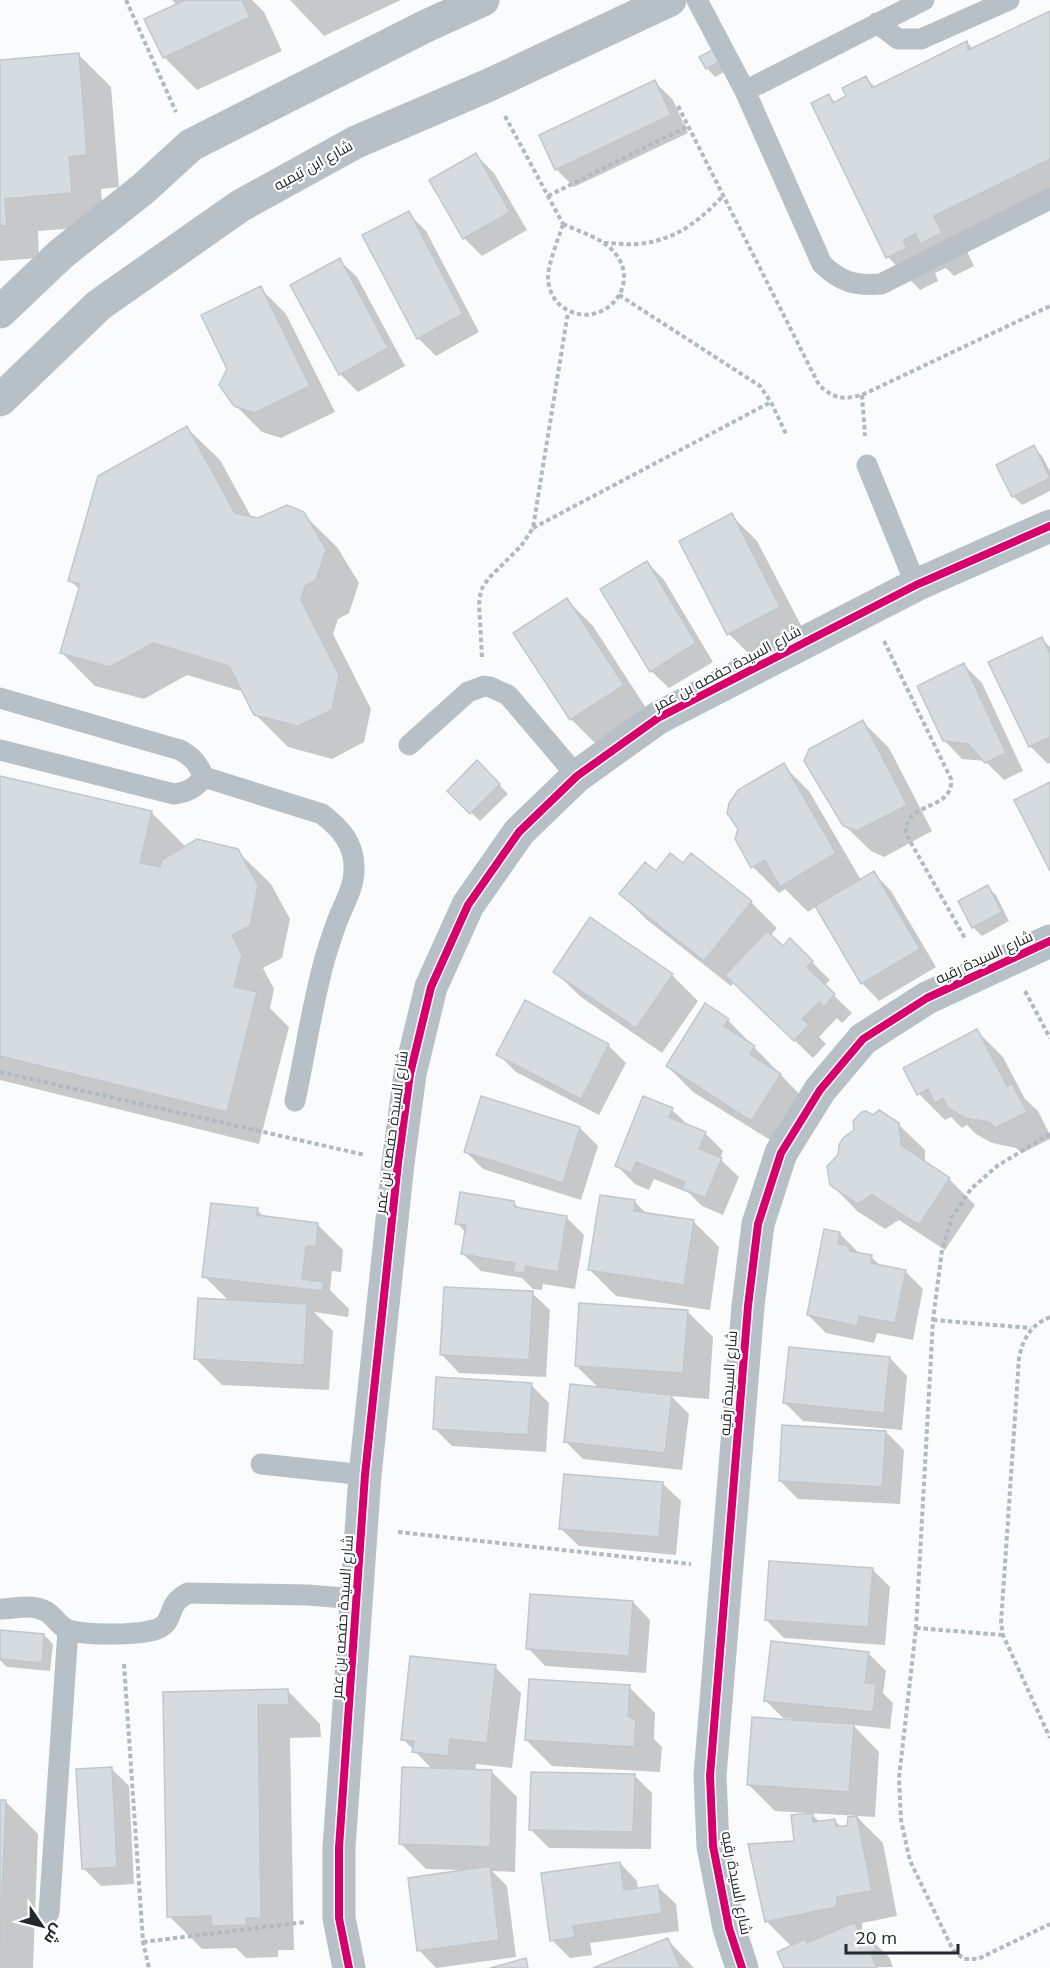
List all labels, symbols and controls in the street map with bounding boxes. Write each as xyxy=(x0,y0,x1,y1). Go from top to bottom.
street label: شارع ابن تيميه xyxy=(270,136,357,196)
street label: شارع السيدة حفصه بن عمر xyxy=(649,621,805,717)
street label: شارع السيدة رقيه xyxy=(932,926,1037,990)
street label: شارع السيدة حفصه بن عمر xyxy=(370,1049,414,1216)
street label: شارع السيدة رقيه xyxy=(715,1330,743,1436)
street label: شارع السيدة حفصه بن عمر xyxy=(327,1534,359,1701)
street label: شارع السيدة رقيه xyxy=(716,1830,756,1937)
north arrow xyxy=(12,1896,72,1956)
scale bar xyxy=(846,1917,958,1955)
text: ش xyxy=(40,1920,68,1949)
text: 20 m xyxy=(855,1926,897,1949)

